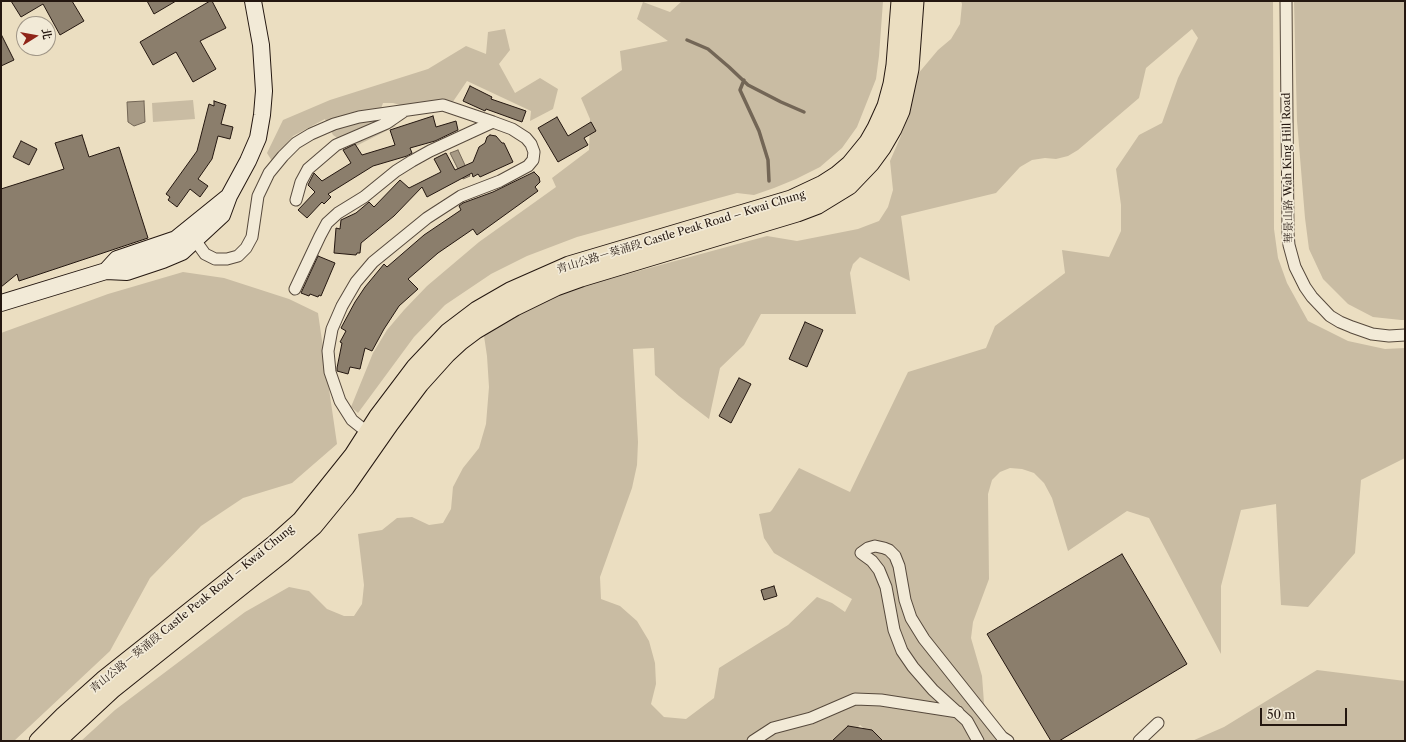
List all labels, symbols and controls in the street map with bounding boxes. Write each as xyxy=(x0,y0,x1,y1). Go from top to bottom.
north arrow xyxy=(16,16,56,56)
text: 北 xyxy=(39,27,55,41)
street label: 華景山路 Wah King Hill Road xyxy=(1280,93,1296,243)
street label: 青山公路－葵涌段 Castle Peak Road – Kwai Chung xyxy=(555,188,807,276)
street label: 青山公路－葵涌段 Castle Peak Road – Kwai Chung xyxy=(87,522,297,696)
scale bar xyxy=(1262,700,1349,726)
text: 50 m xyxy=(1267,707,1296,722)

